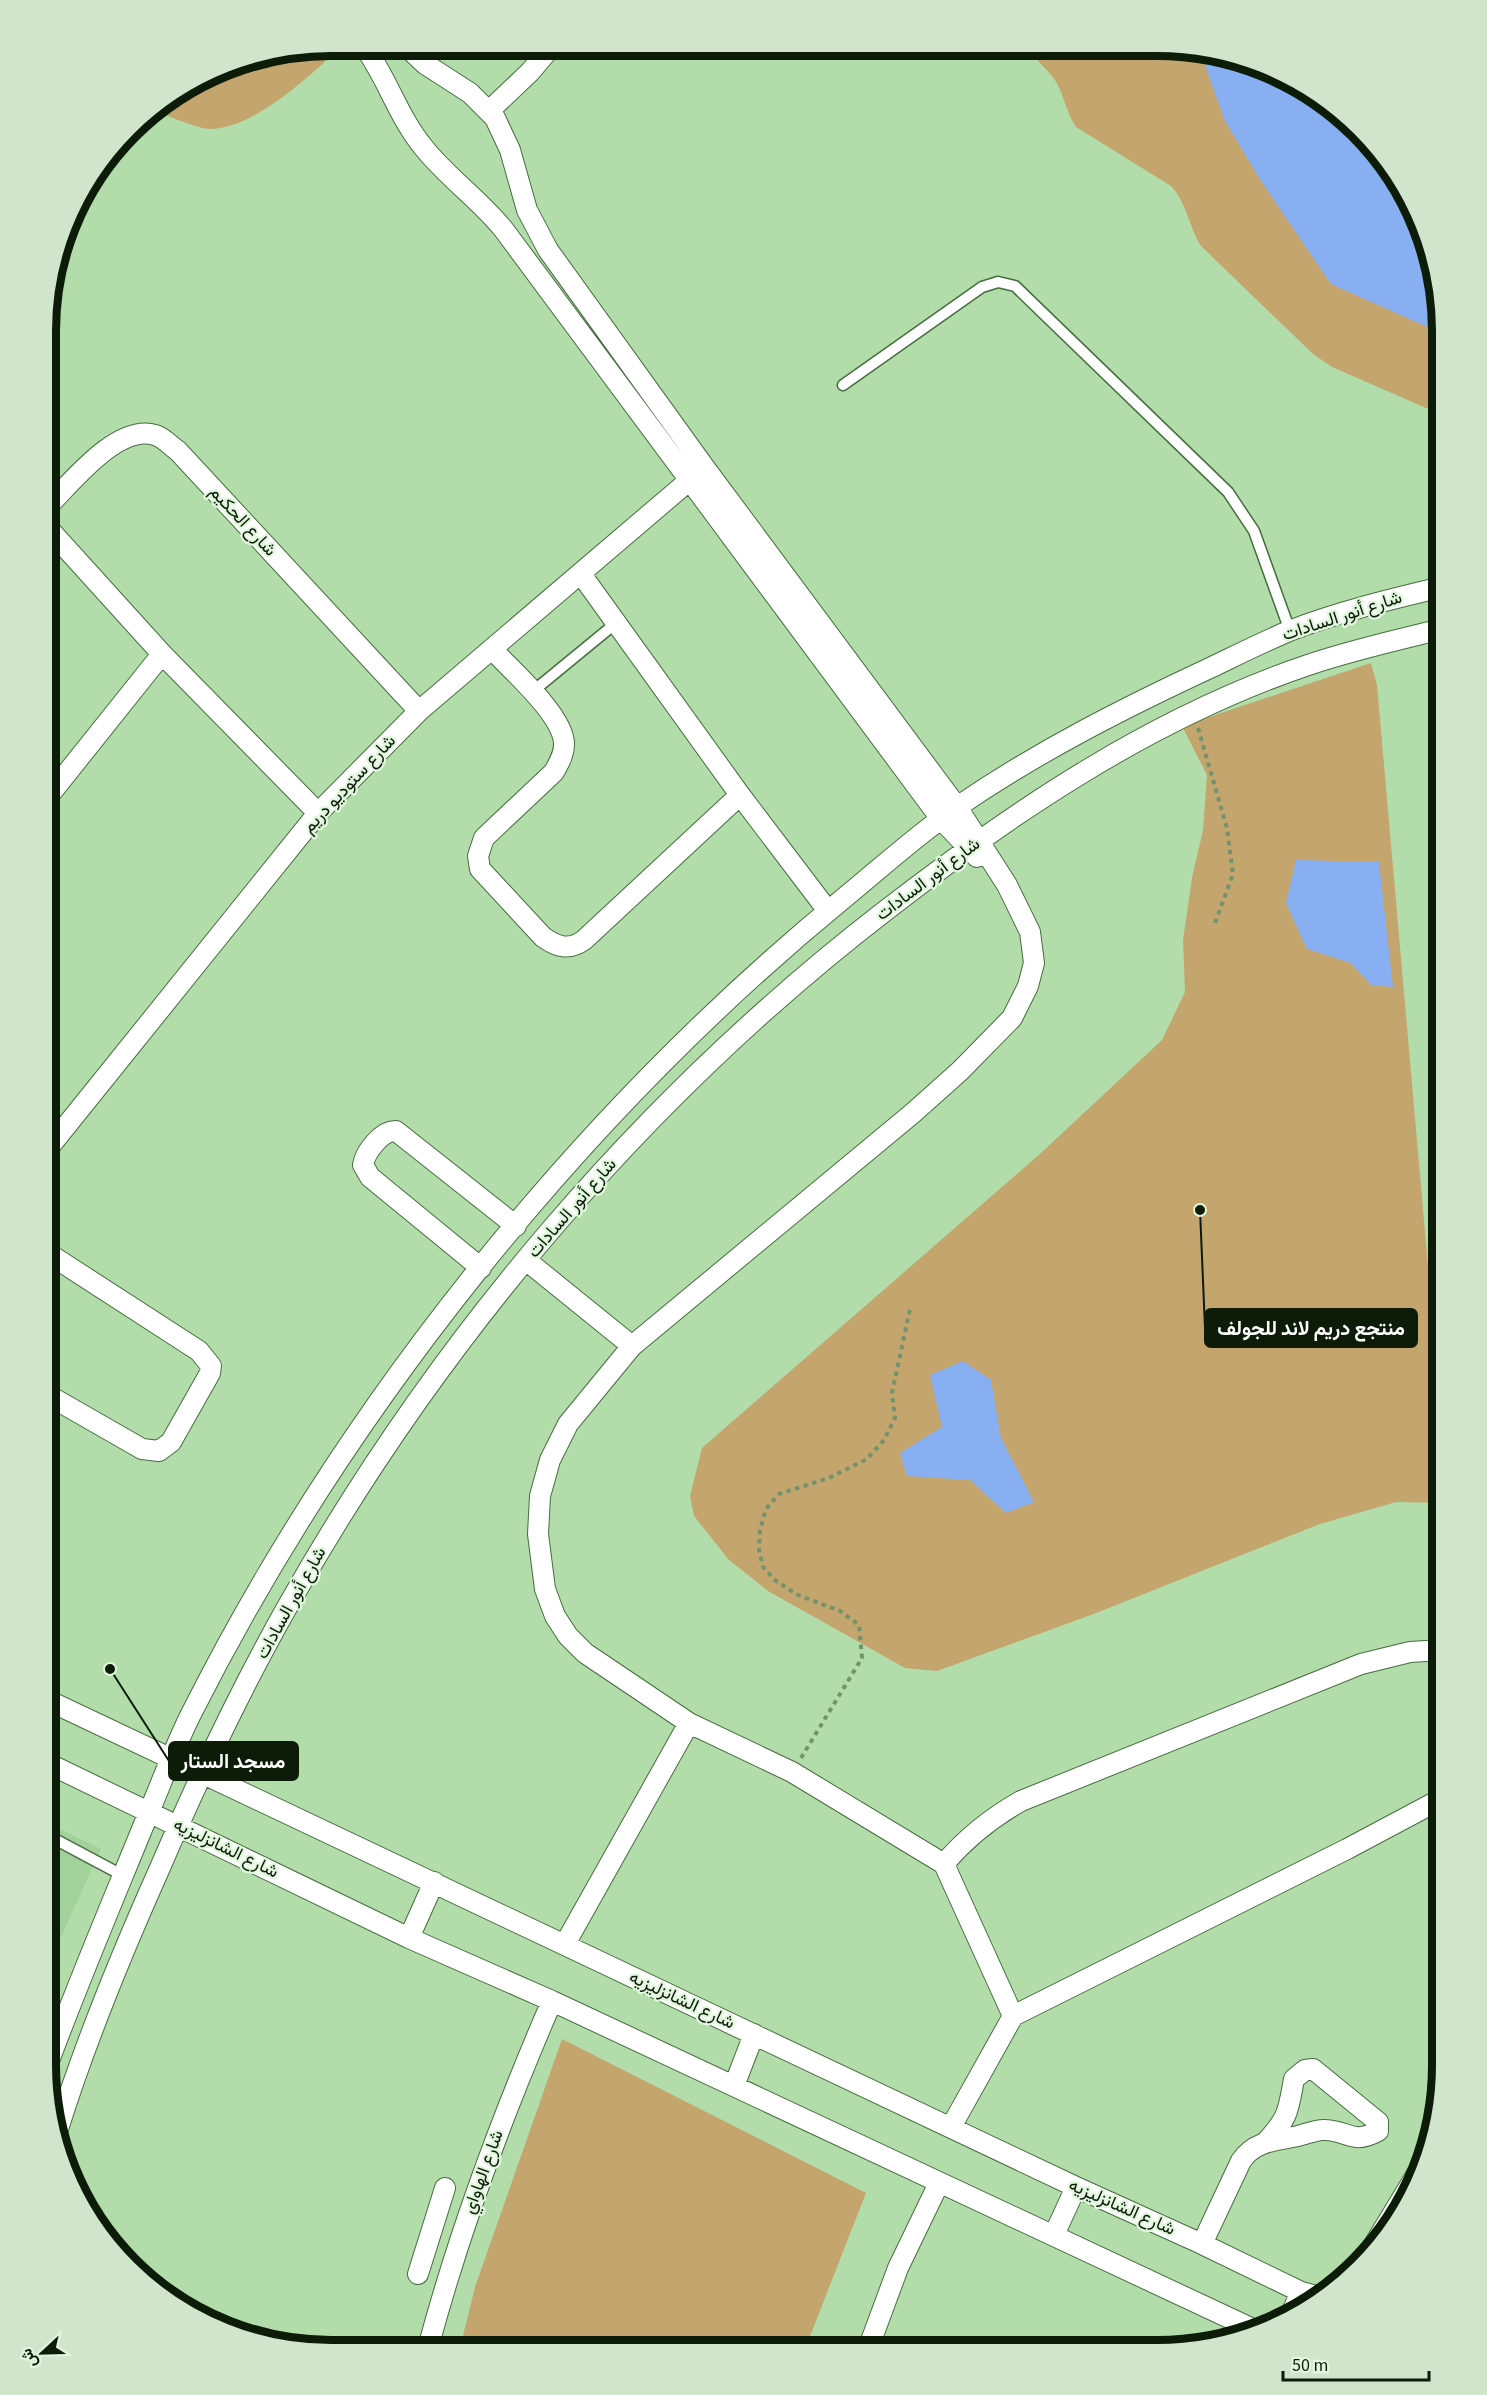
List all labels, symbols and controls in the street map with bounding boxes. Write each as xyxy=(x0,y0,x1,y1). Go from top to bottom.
street label: شارع الحكيم xyxy=(204,480,282,562)
street label: شارع أنور السادات xyxy=(1279,585,1405,647)
street label: شارع ستوديو دريم xyxy=(297,729,401,839)
street label: شارع أنور السادات xyxy=(871,831,985,927)
street label: شارع أنور السادات xyxy=(522,1153,622,1263)
callout: منتجع دريم لاند للجولف xyxy=(1205,1309,1417,1347)
text: منتجع دريم لاند للجولف xyxy=(1217,1315,1405,1343)
street label: شارع أنور السادات xyxy=(250,1542,332,1664)
callout: مسجد الستار xyxy=(169,1742,298,1780)
text: مسجد الستار xyxy=(180,1748,285,1776)
street label: شارع الشانزليزيه xyxy=(169,1812,283,1884)
street label: شارع الشانزليزيه xyxy=(625,1965,739,2035)
street label: شارع الهاواي xyxy=(456,2127,512,2218)
street label: شارع الشانزليزيه xyxy=(1065,2172,1179,2242)
north arrow xyxy=(12,2323,72,2383)
scale bar xyxy=(1283,2344,1428,2382)
text: ش xyxy=(15,2345,43,2371)
text: 50 m xyxy=(1292,2353,1328,2378)

